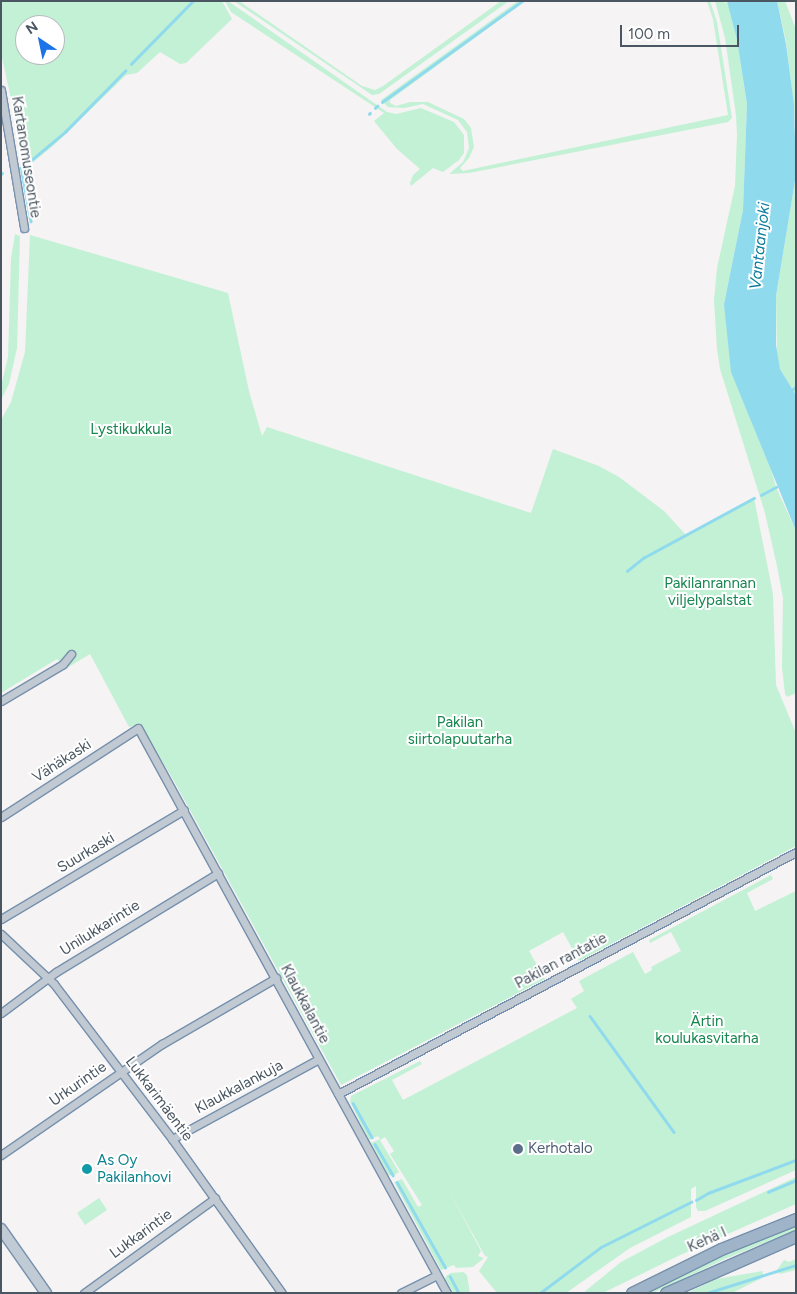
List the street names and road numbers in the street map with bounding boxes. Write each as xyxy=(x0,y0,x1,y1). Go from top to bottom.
street label: Kartanomuseontie xyxy=(8,95,44,219)
street label: Vähäkaski xyxy=(29,735,95,787)
street label: Suurkaski xyxy=(54,829,118,877)
street label: Unilukkarintie xyxy=(57,896,143,960)
street label: Pakilan rantatie xyxy=(512,929,610,993)
street label: Klaukkalantie xyxy=(277,961,333,1047)
street label: Lukkarimäentie xyxy=(121,1053,197,1145)
street label: Klaukkalankuja xyxy=(192,1056,286,1118)
street label: Urkurintie xyxy=(46,1058,110,1110)
street label: Lukkarintie xyxy=(106,1205,176,1263)
street label: Kehä I xyxy=(685,1223,729,1257)

